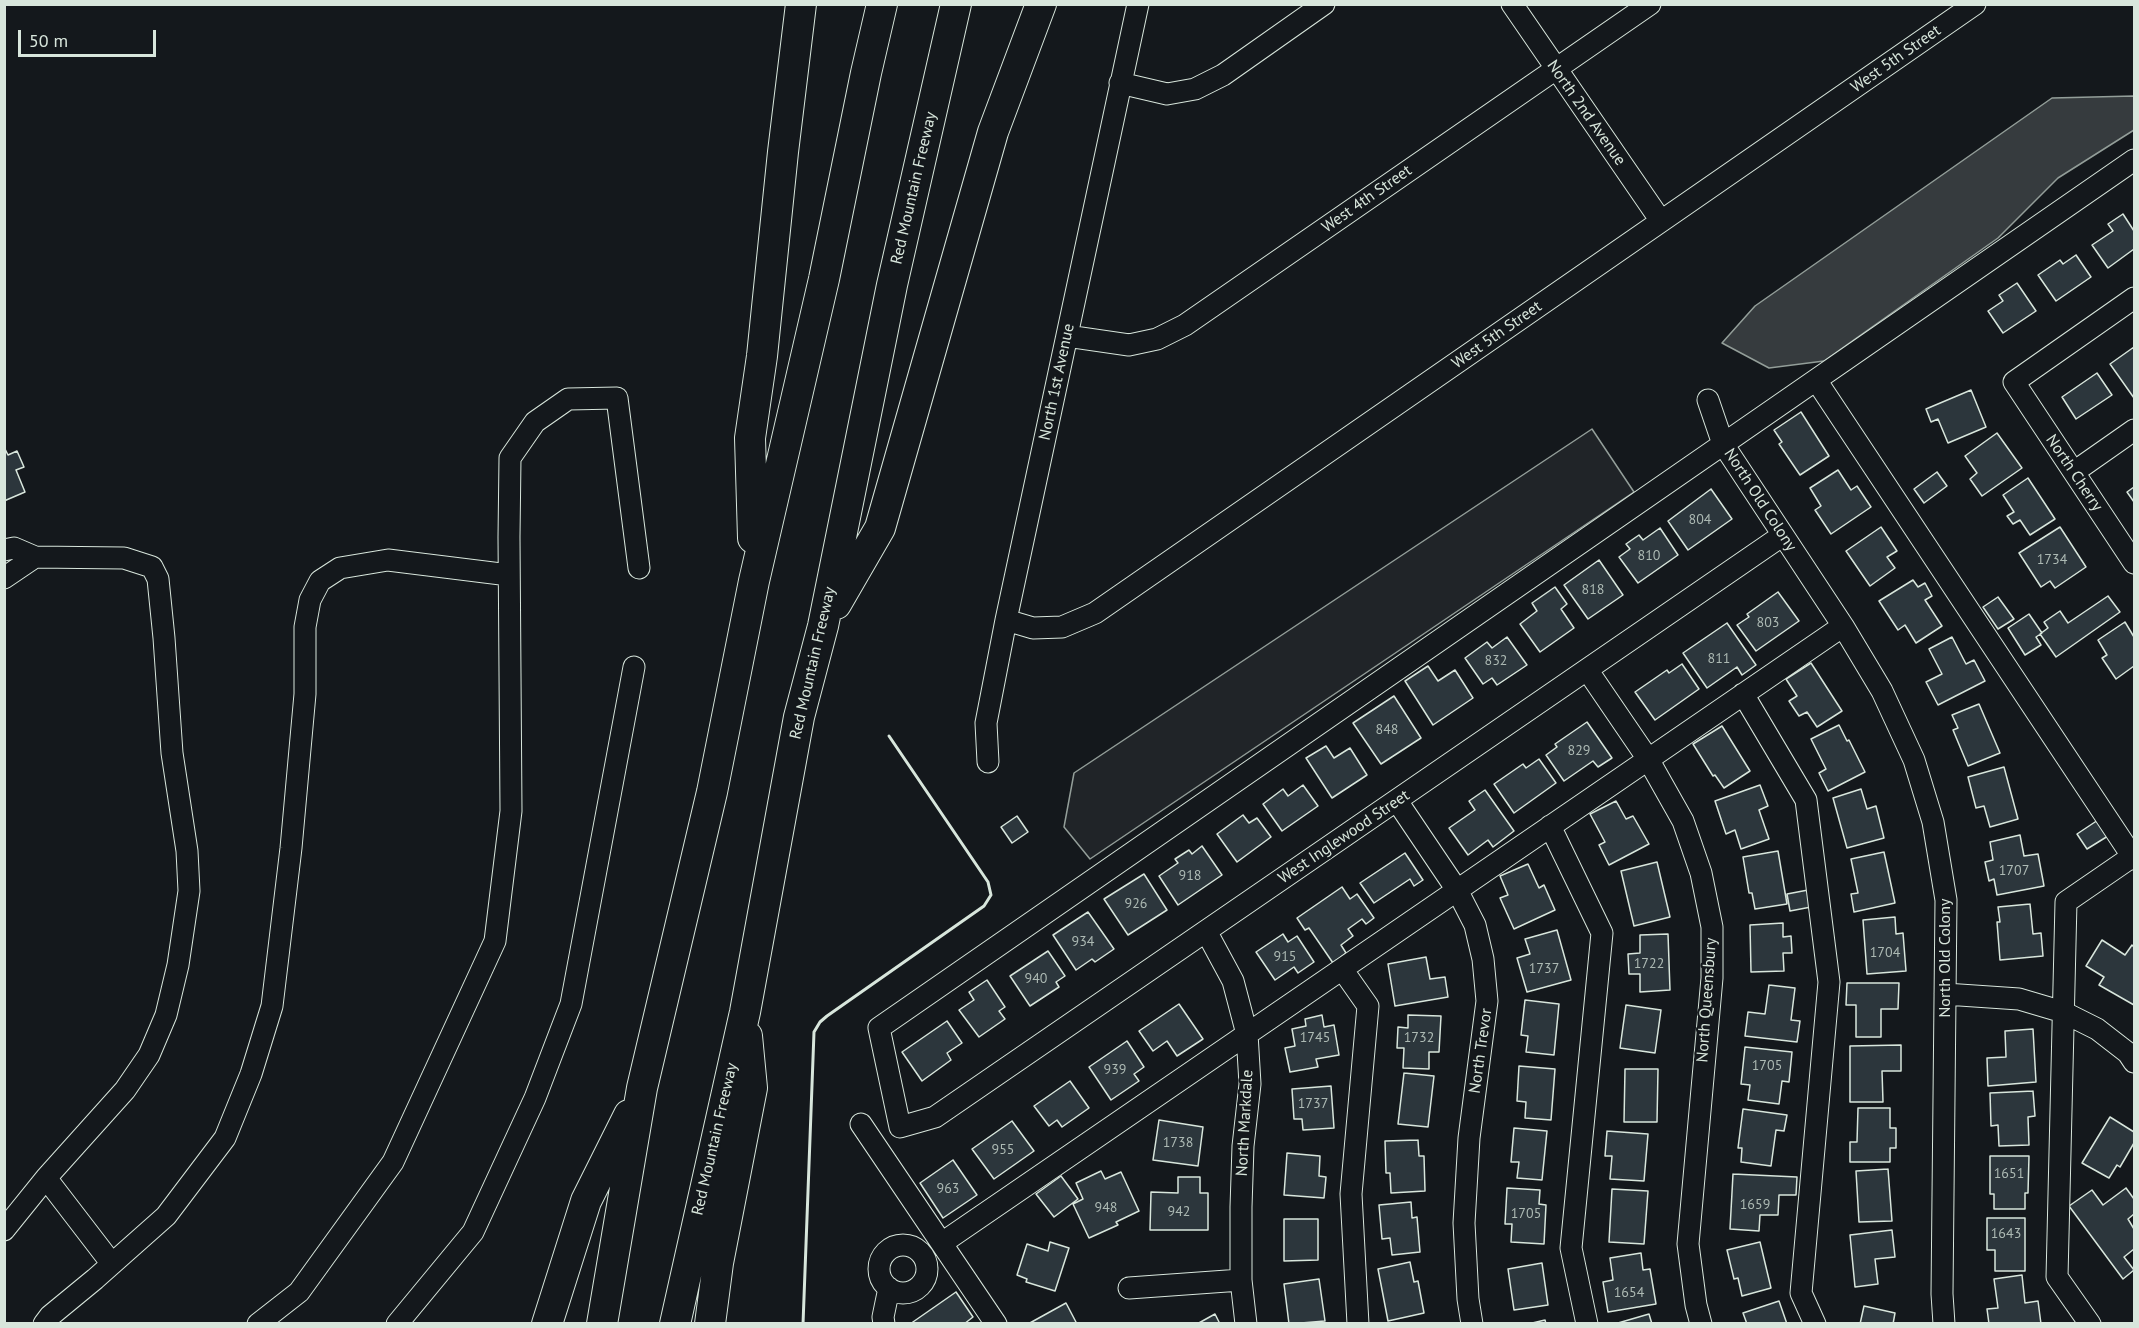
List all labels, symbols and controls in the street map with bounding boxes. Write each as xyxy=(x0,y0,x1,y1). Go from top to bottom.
scale bar xyxy=(21,18,159,56)
street label: West 5th Street xyxy=(1847,21,1945,97)
text: 50 m xyxy=(29,29,68,52)
street label: North 2nd Avenue xyxy=(1543,57,1629,169)
street label: Red Mountain Freeway xyxy=(887,110,941,266)
street label: West 4th Street xyxy=(1318,161,1416,237)
street label: West 5th Street xyxy=(1448,297,1546,373)
street label: North 1st Avenue xyxy=(1035,322,1079,442)
street label: North Cherry xyxy=(2041,431,2107,515)
street label: North Old Colony xyxy=(1720,445,1800,555)
house number: 804 xyxy=(1689,512,1711,528)
house number: 810 xyxy=(1638,548,1660,564)
house number: 1734 xyxy=(2037,552,2067,568)
house number: 818 xyxy=(1582,582,1604,598)
street label: Red Mountain Freeway xyxy=(786,585,840,741)
house number: 803 xyxy=(1757,615,1779,631)
house number: 811 xyxy=(1708,651,1730,667)
house number: 832 xyxy=(1485,653,1507,669)
house number: 848 xyxy=(1376,722,1398,738)
house number: 829 xyxy=(1568,743,1590,759)
street label: West Inglewood Street xyxy=(1275,786,1413,888)
house number: 1707 xyxy=(1999,863,2029,879)
house number: 918 xyxy=(1179,868,1201,884)
house number: 926 xyxy=(1125,896,1147,912)
street label: North Old Colony xyxy=(1935,899,1955,1017)
house number: 934 xyxy=(1072,934,1094,950)
street label: North Queensbury xyxy=(1693,937,1721,1063)
house number: 1704 xyxy=(1870,945,1900,961)
house number: 915 xyxy=(1274,949,1296,965)
house number: 1722 xyxy=(1634,956,1664,972)
house number: 1737 xyxy=(1529,961,1559,977)
house number: 940 xyxy=(1025,971,1047,987)
street label: North Trevor xyxy=(1466,1007,1496,1095)
house number: 1745 xyxy=(1300,1030,1330,1046)
house number: 1732 xyxy=(1404,1030,1434,1046)
house number: 1705 xyxy=(1752,1058,1782,1074)
street label: Red Mountain Freeway xyxy=(688,1061,742,1217)
house number: 939 xyxy=(1104,1062,1126,1078)
street label: North Markdale xyxy=(1233,1069,1257,1177)
house number: 1737 xyxy=(1298,1096,1328,1112)
house number: 1738 xyxy=(1163,1135,1193,1151)
house number: 955 xyxy=(992,1142,1014,1158)
house number: 1651 xyxy=(1994,1166,2024,1182)
house number: 963 xyxy=(937,1181,959,1197)
house number: 1659 xyxy=(1740,1197,1770,1213)
house number: 948 xyxy=(1095,1200,1117,1216)
house number: 942 xyxy=(1168,1204,1190,1220)
house number: 1705 xyxy=(1511,1206,1541,1222)
house number: 1643 xyxy=(1991,1226,2021,1242)
house number: 1654 xyxy=(1614,1285,1644,1301)

